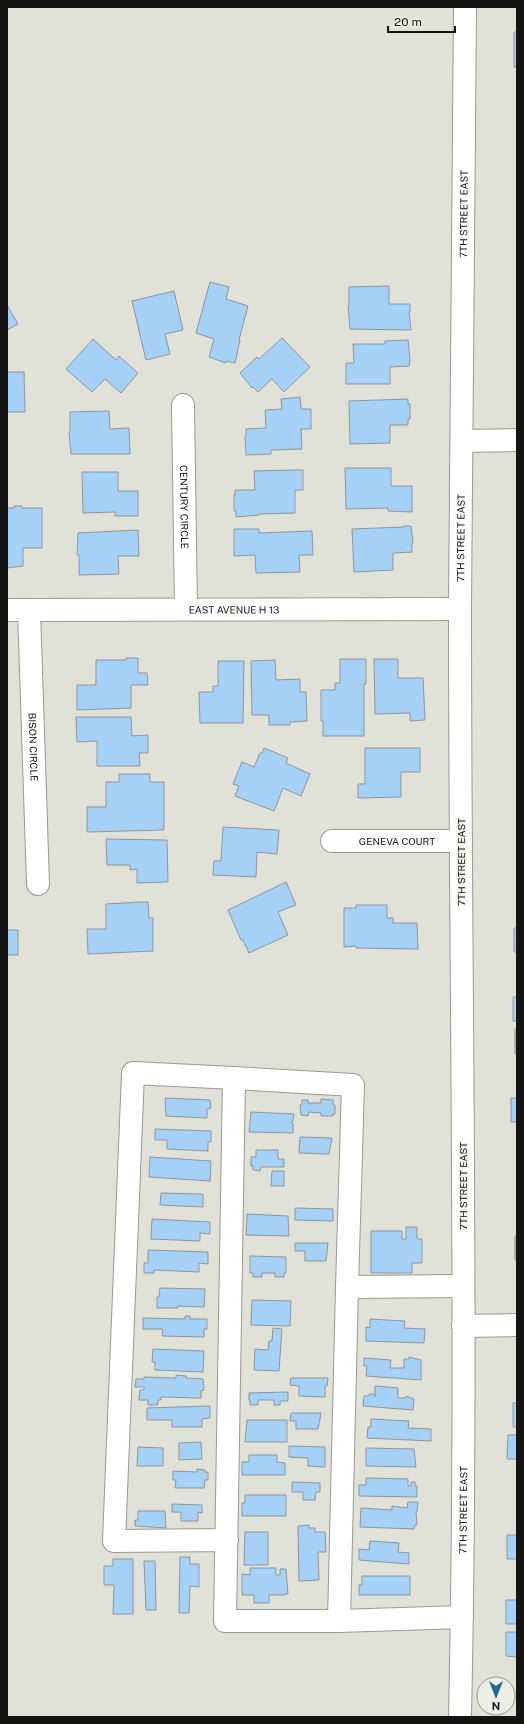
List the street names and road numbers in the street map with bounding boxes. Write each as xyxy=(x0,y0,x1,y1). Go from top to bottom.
street label: 7TH STREET EAST xyxy=(457,170,470,258)
street label: CENTURY CIRCLE xyxy=(178,465,191,549)
street label: 7TH STREET EAST xyxy=(454,494,467,582)
street label: EAST AVENUE H 13 xyxy=(189,603,279,616)
street label: BISON CIRCLE xyxy=(26,712,41,782)
street label: 7TH STREET EAST xyxy=(455,818,467,906)
street label: GENEVA COURT xyxy=(359,835,435,847)
street label: 7TH STREET EAST xyxy=(457,1142,469,1230)
street label: 7TH STREET EAST xyxy=(457,1466,469,1554)

